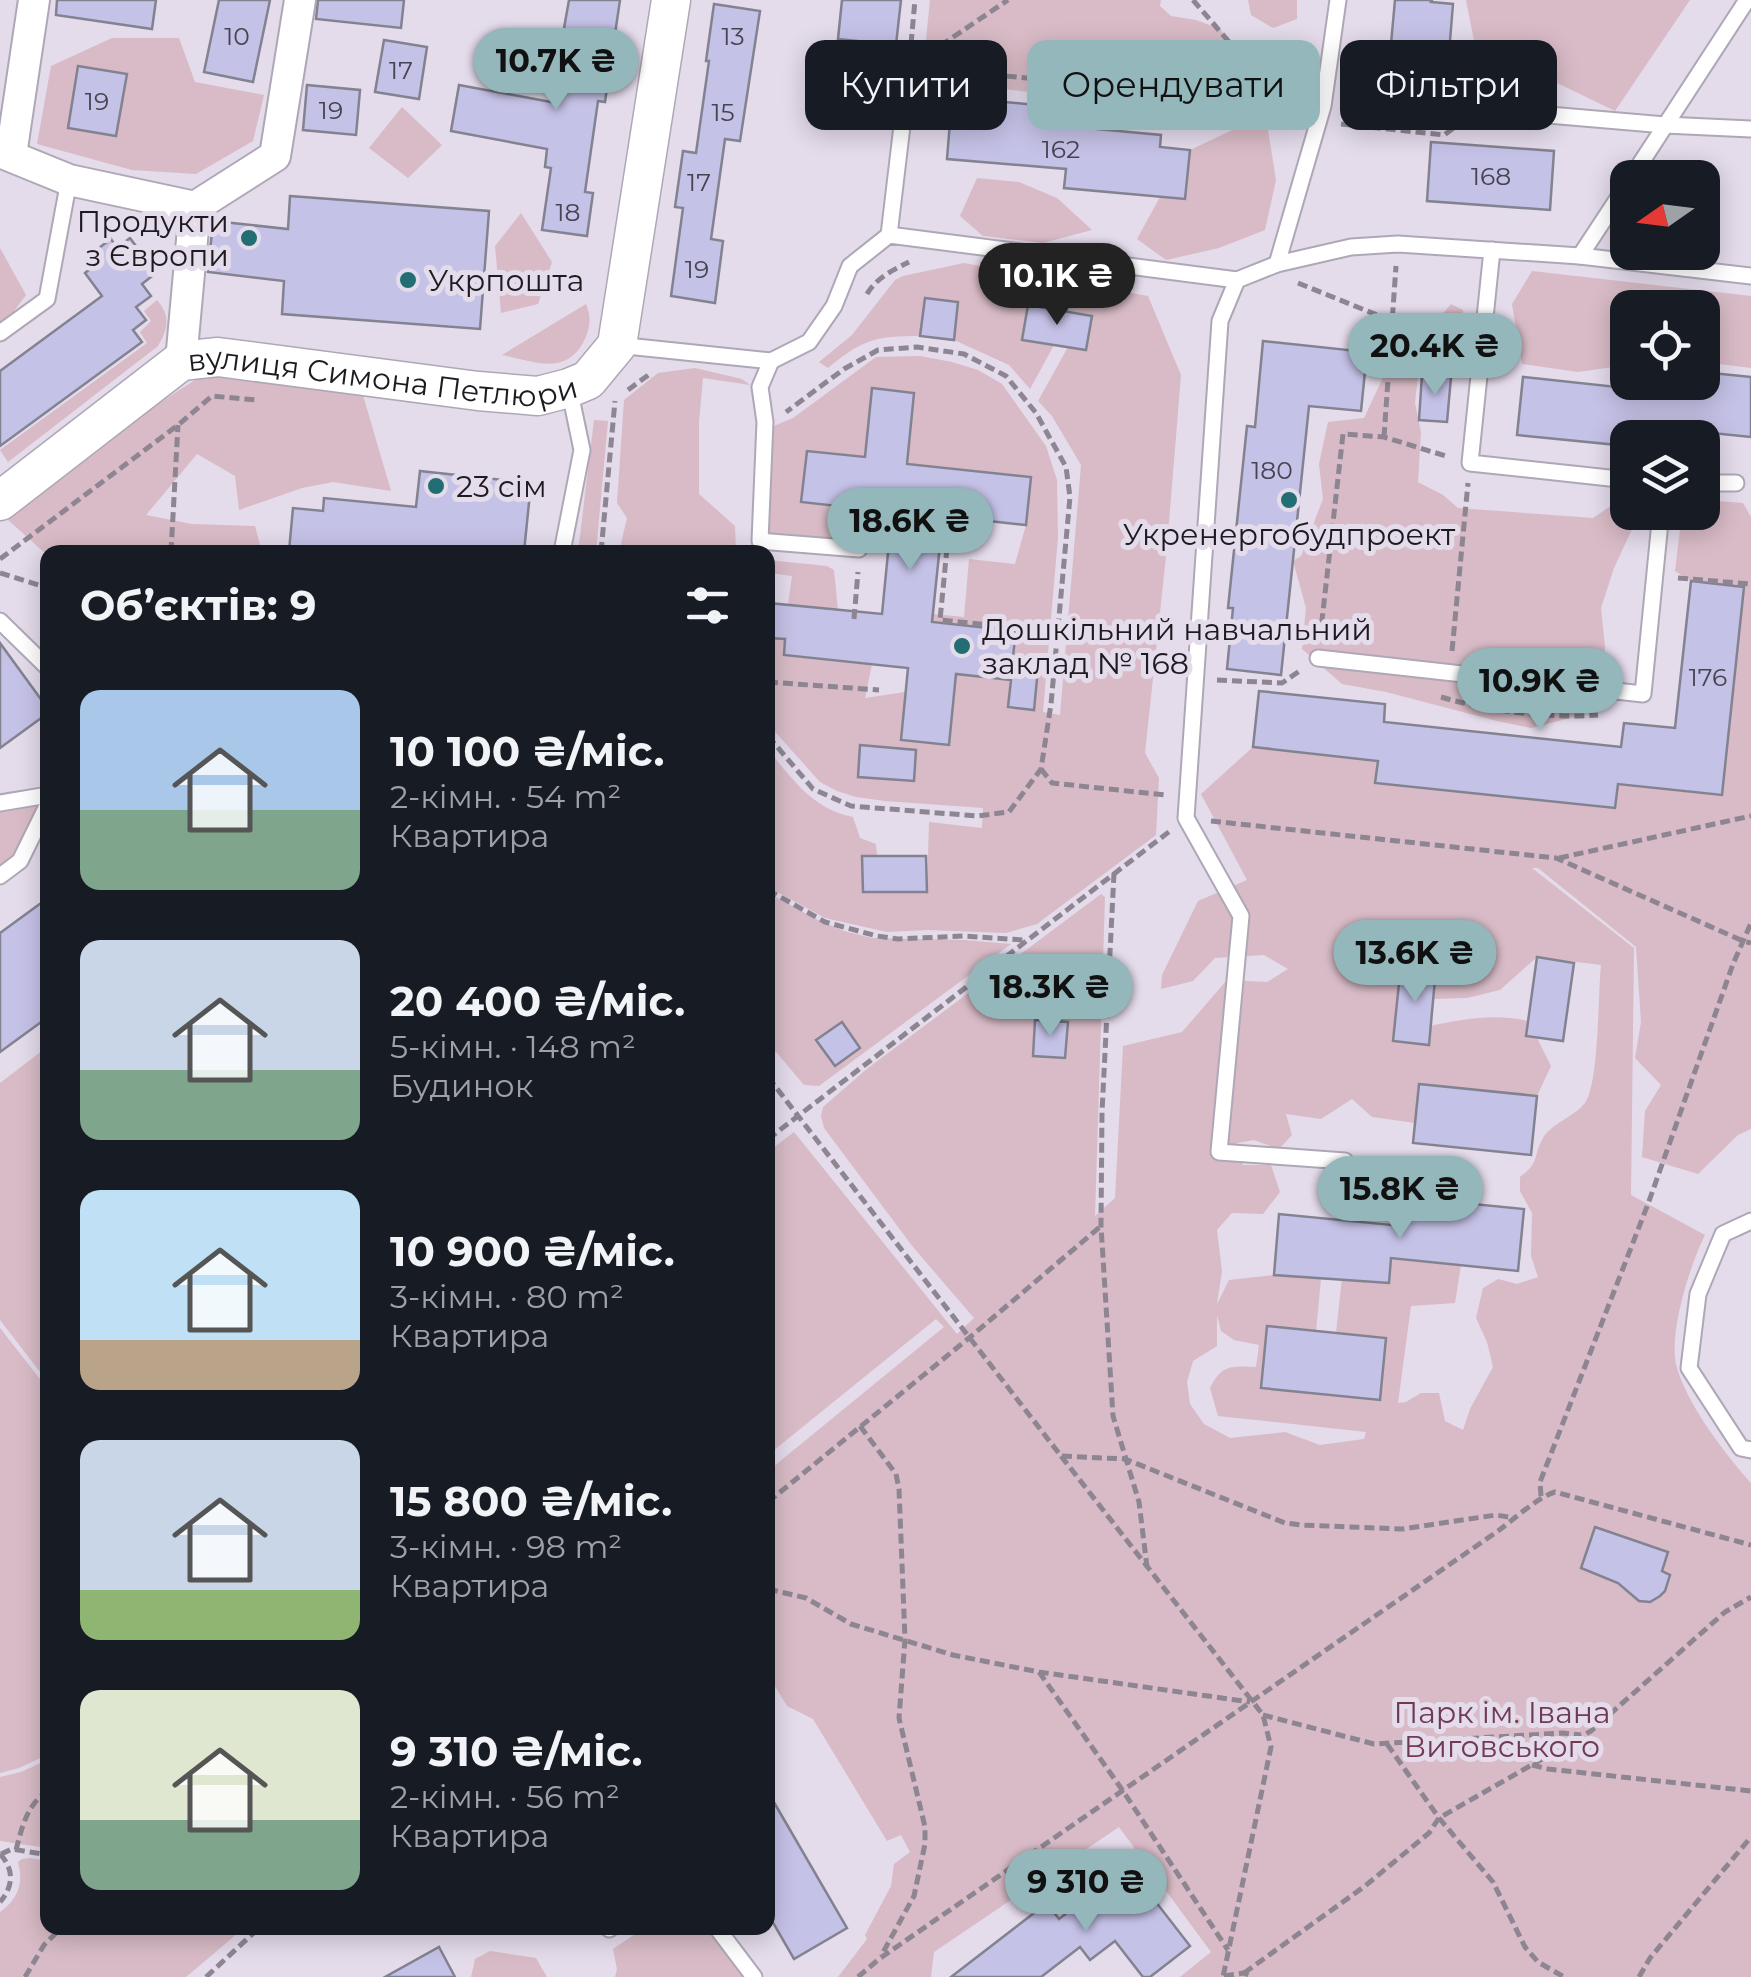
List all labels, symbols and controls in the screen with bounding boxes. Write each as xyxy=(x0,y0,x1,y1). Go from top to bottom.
house number: 10 xyxy=(224,21,250,51)
house number: 13 xyxy=(721,21,745,51)
pin: 10.7K ₴ xyxy=(464,28,648,113)
chip: Купити xyxy=(805,40,1007,130)
chip: Орендувати xyxy=(1027,40,1320,130)
chip: Фільтри xyxy=(1340,40,1557,130)
text: 10.7K ₴ xyxy=(496,41,616,80)
house number: 17 xyxy=(389,55,413,85)
house number: 19 xyxy=(85,86,109,116)
house number: 19 xyxy=(319,95,343,125)
house number: 15 xyxy=(711,97,735,127)
house number: 162 xyxy=(1042,134,1080,164)
north arrow xyxy=(1610,160,1720,270)
map controls xyxy=(1610,160,1720,530)
house number: 168 xyxy=(1471,161,1511,191)
house number: 17 xyxy=(687,167,711,197)
house number: 18 xyxy=(556,197,580,227)
place label: Продукти з Європи xyxy=(76,203,229,274)
marker: Продукти з Європи xyxy=(238,227,260,249)
pin: 10.1K ₴ xyxy=(965,243,1149,328)
house number: 19 xyxy=(685,254,709,284)
text: 10.1K ₴ xyxy=(1000,256,1114,295)
place label: Укрпошта xyxy=(428,262,584,299)
marker: Укрпошта xyxy=(397,269,419,291)
button: locate xyxy=(1610,290,1720,400)
pin: 20.4K ₴ xyxy=(1343,313,1527,398)
text: 20.4K ₴ xyxy=(1370,326,1500,365)
street label: вулиця Симона Петлюри xyxy=(186,338,581,414)
button: layers xyxy=(1610,420,1720,530)
house number: 180 xyxy=(1251,455,1293,485)
place label: 23 сім xyxy=(456,468,547,505)
marker: 23 сім xyxy=(425,475,447,497)
pin: 18.6K ₴ xyxy=(818,488,1002,573)
marker: Укренергобудпроект xyxy=(1278,489,1300,511)
text: 18.6K ₴ xyxy=(849,501,971,540)
place label: Укренергобудпроект xyxy=(1123,516,1456,553)
icon: filters xyxy=(680,578,735,633)
text: Об’єктів: 9 xyxy=(80,579,316,631)
place label: Дошкільний навчальний заклад № 168 xyxy=(982,611,1372,682)
marker: Дошкільний навчальний заклад № 168 xyxy=(951,635,973,657)
pin: 10.9K ₴ xyxy=(1448,648,1632,733)
text: 10.9K ₴ xyxy=(1479,661,1601,700)
house number: 176 xyxy=(1689,662,1727,692)
text: 10 100 ₴/міс. xyxy=(390,725,665,777)
icon: home xyxy=(160,730,280,850)
text: 2-кімн. · 54 m² xyxy=(390,777,621,816)
text: Квартира xyxy=(390,816,549,855)
pin: 13.6K ₴ xyxy=(1323,920,1507,1005)
text: 13.6K ₴ xyxy=(1355,933,1475,972)
pin: 18.3K ₴ xyxy=(958,954,1142,1039)
text: 18.3K ₴ xyxy=(990,967,1110,1006)
text: 20 400 ₴/міс. xyxy=(390,975,685,1027)
icon: home xyxy=(160,980,280,1100)
text: 5-кімн. · 148 m² xyxy=(390,1027,636,1066)
text: Будинок xyxy=(390,1066,533,1105)
pin: 15.8K ₴ xyxy=(1308,1156,1492,1241)
text: 15.8K ₴ xyxy=(1340,1169,1460,1208)
text: 10 900 ₴/міс. xyxy=(390,1225,675,1277)
icon: home xyxy=(160,1230,280,1350)
text: 3-кімн. · 80 m² xyxy=(390,1277,624,1316)
text: Квартира xyxy=(390,1316,549,1355)
text: 15 800 ₴/міс. xyxy=(390,1475,672,1527)
icon: home xyxy=(160,1480,280,1600)
text: 3-кімн. · 98 m² xyxy=(390,1527,622,1566)
text: Квартира xyxy=(390,1566,549,1605)
park label: Парк ім. Івана Виговського xyxy=(1394,1694,1610,1765)
text: 9 310 ₴/міс. xyxy=(390,1725,643,1777)
icon: home xyxy=(160,1730,280,1850)
text: 2-кімн. · 56 m² xyxy=(390,1777,620,1816)
text: Квартира xyxy=(390,1816,549,1855)
pin: 9 310 ₴ xyxy=(994,1849,1178,1934)
text: 9 310 ₴ xyxy=(1027,1862,1145,1901)

